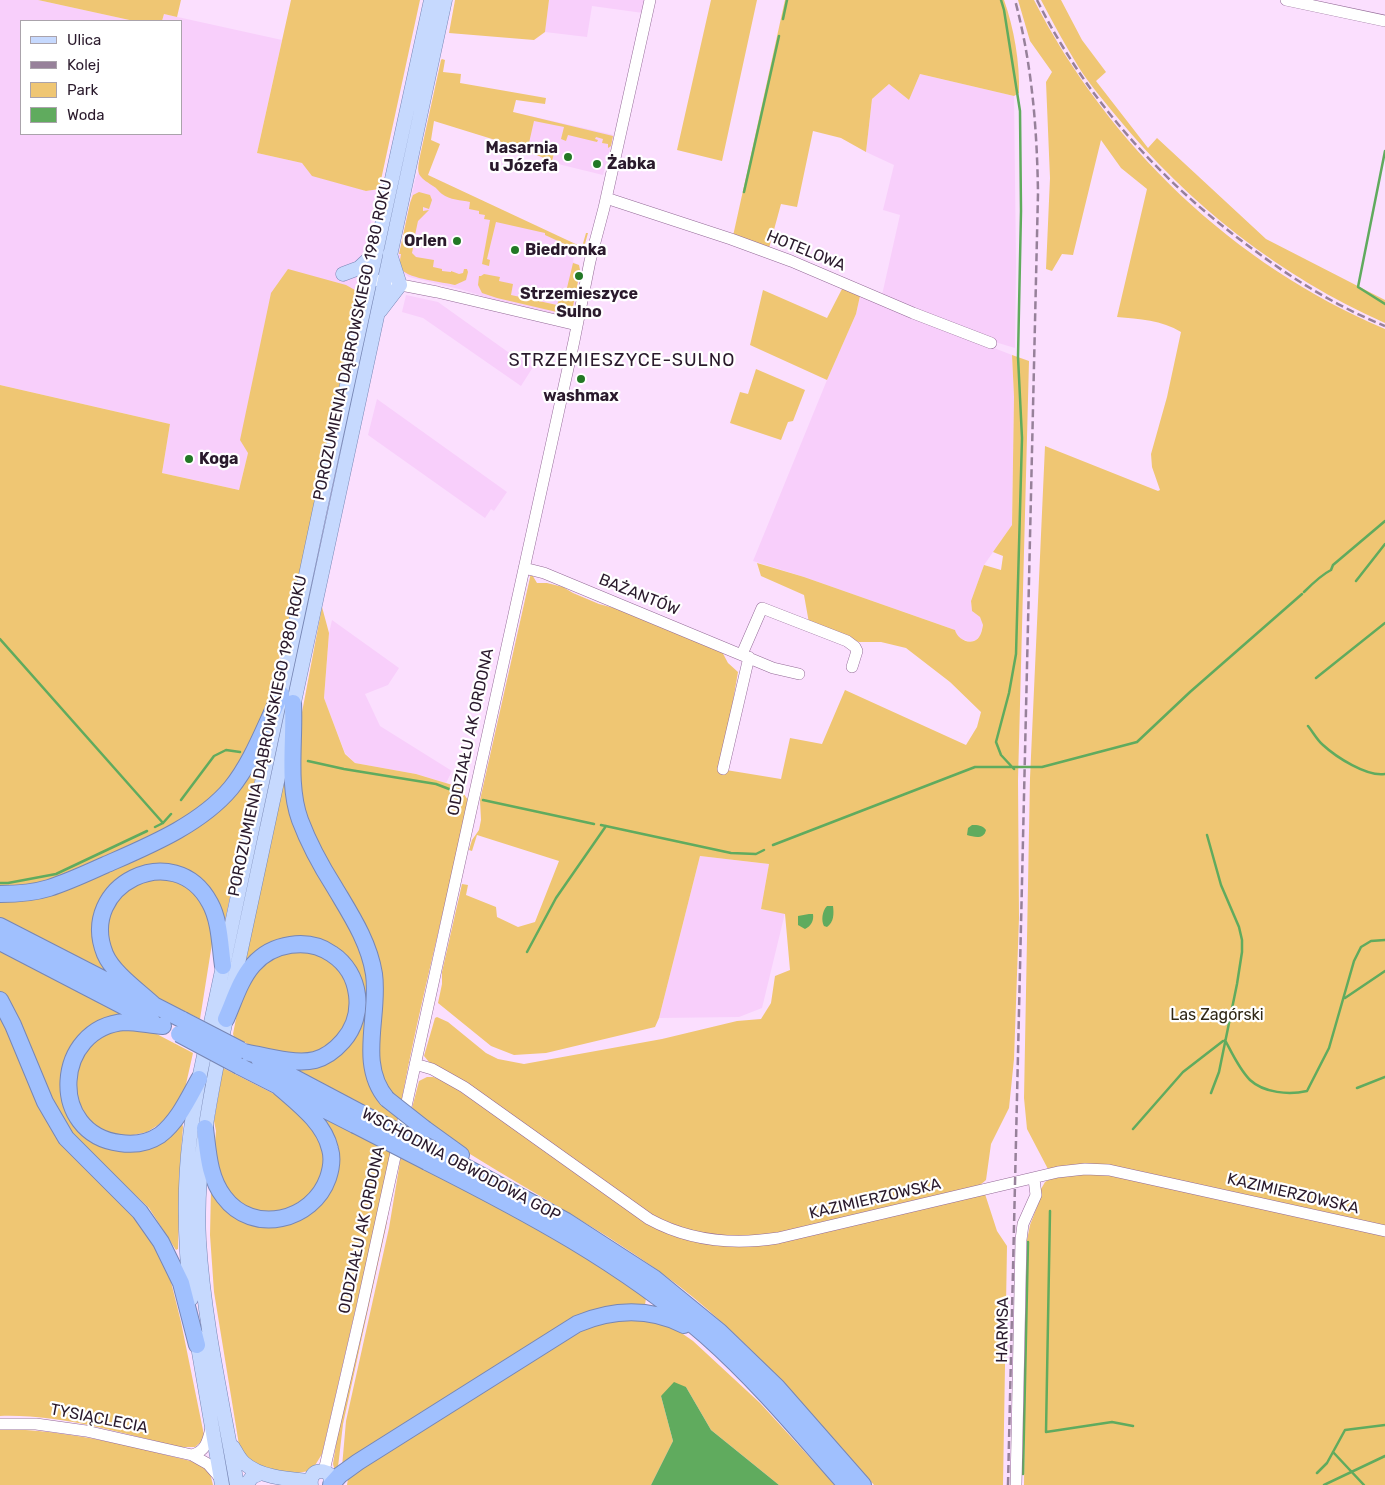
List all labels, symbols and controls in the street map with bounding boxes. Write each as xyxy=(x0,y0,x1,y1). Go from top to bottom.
legend xyxy=(20,20,182,135)
text: Ulica xyxy=(67,31,101,49)
text: Kolej xyxy=(67,56,100,74)
text: Park xyxy=(67,81,98,99)
text: Woda xyxy=(67,106,105,124)
place label: Masarnia u Józefa xyxy=(485,138,558,176)
marker: Masarnia u Józefa xyxy=(562,151,574,163)
place label: Żabka xyxy=(607,154,656,174)
marker: Żabka xyxy=(591,158,603,170)
street label: POROZUMIENIA DĄBROWSKIEGO 1980 ROKU xyxy=(310,178,396,502)
street label: HOTELOWA xyxy=(764,226,848,276)
place label: Orlen xyxy=(404,231,447,251)
marker: Orlen xyxy=(451,235,463,247)
place label: Biedronka xyxy=(525,240,606,260)
marker: Biedronka xyxy=(509,244,521,256)
marker: Strzemieszyce Sulno xyxy=(573,270,585,282)
place label: Strzemieszyce Sulno xyxy=(520,284,638,322)
district label: STRZEMIESZYCE-SULNO xyxy=(506,350,738,372)
marker: washmax xyxy=(575,373,587,385)
place label: washmax xyxy=(543,386,619,406)
place label: Koga xyxy=(199,449,239,469)
marker: Koga xyxy=(183,453,195,465)
street label: BAŻANTÓW xyxy=(596,570,682,620)
street label: POROZUMIENIA DĄBROWSKIEGO 1980 ROKU xyxy=(225,574,311,898)
street label: ODDZIAŁU AK ORDONA xyxy=(444,647,498,817)
park label: Las Zagórski xyxy=(1170,1005,1264,1025)
street label: WSCHODNIA OBWODOWA GOP xyxy=(358,1104,564,1226)
street label: ODDZIAŁU AK ORDONA xyxy=(335,1145,389,1315)
street label: KAZIMIERZOWSKA xyxy=(1225,1169,1361,1219)
street label: KAZIMIERZOWSKA xyxy=(807,1174,943,1224)
street label: HARMSA xyxy=(993,1297,1013,1363)
street label: TYSIĄCLECIA xyxy=(49,1400,149,1438)

